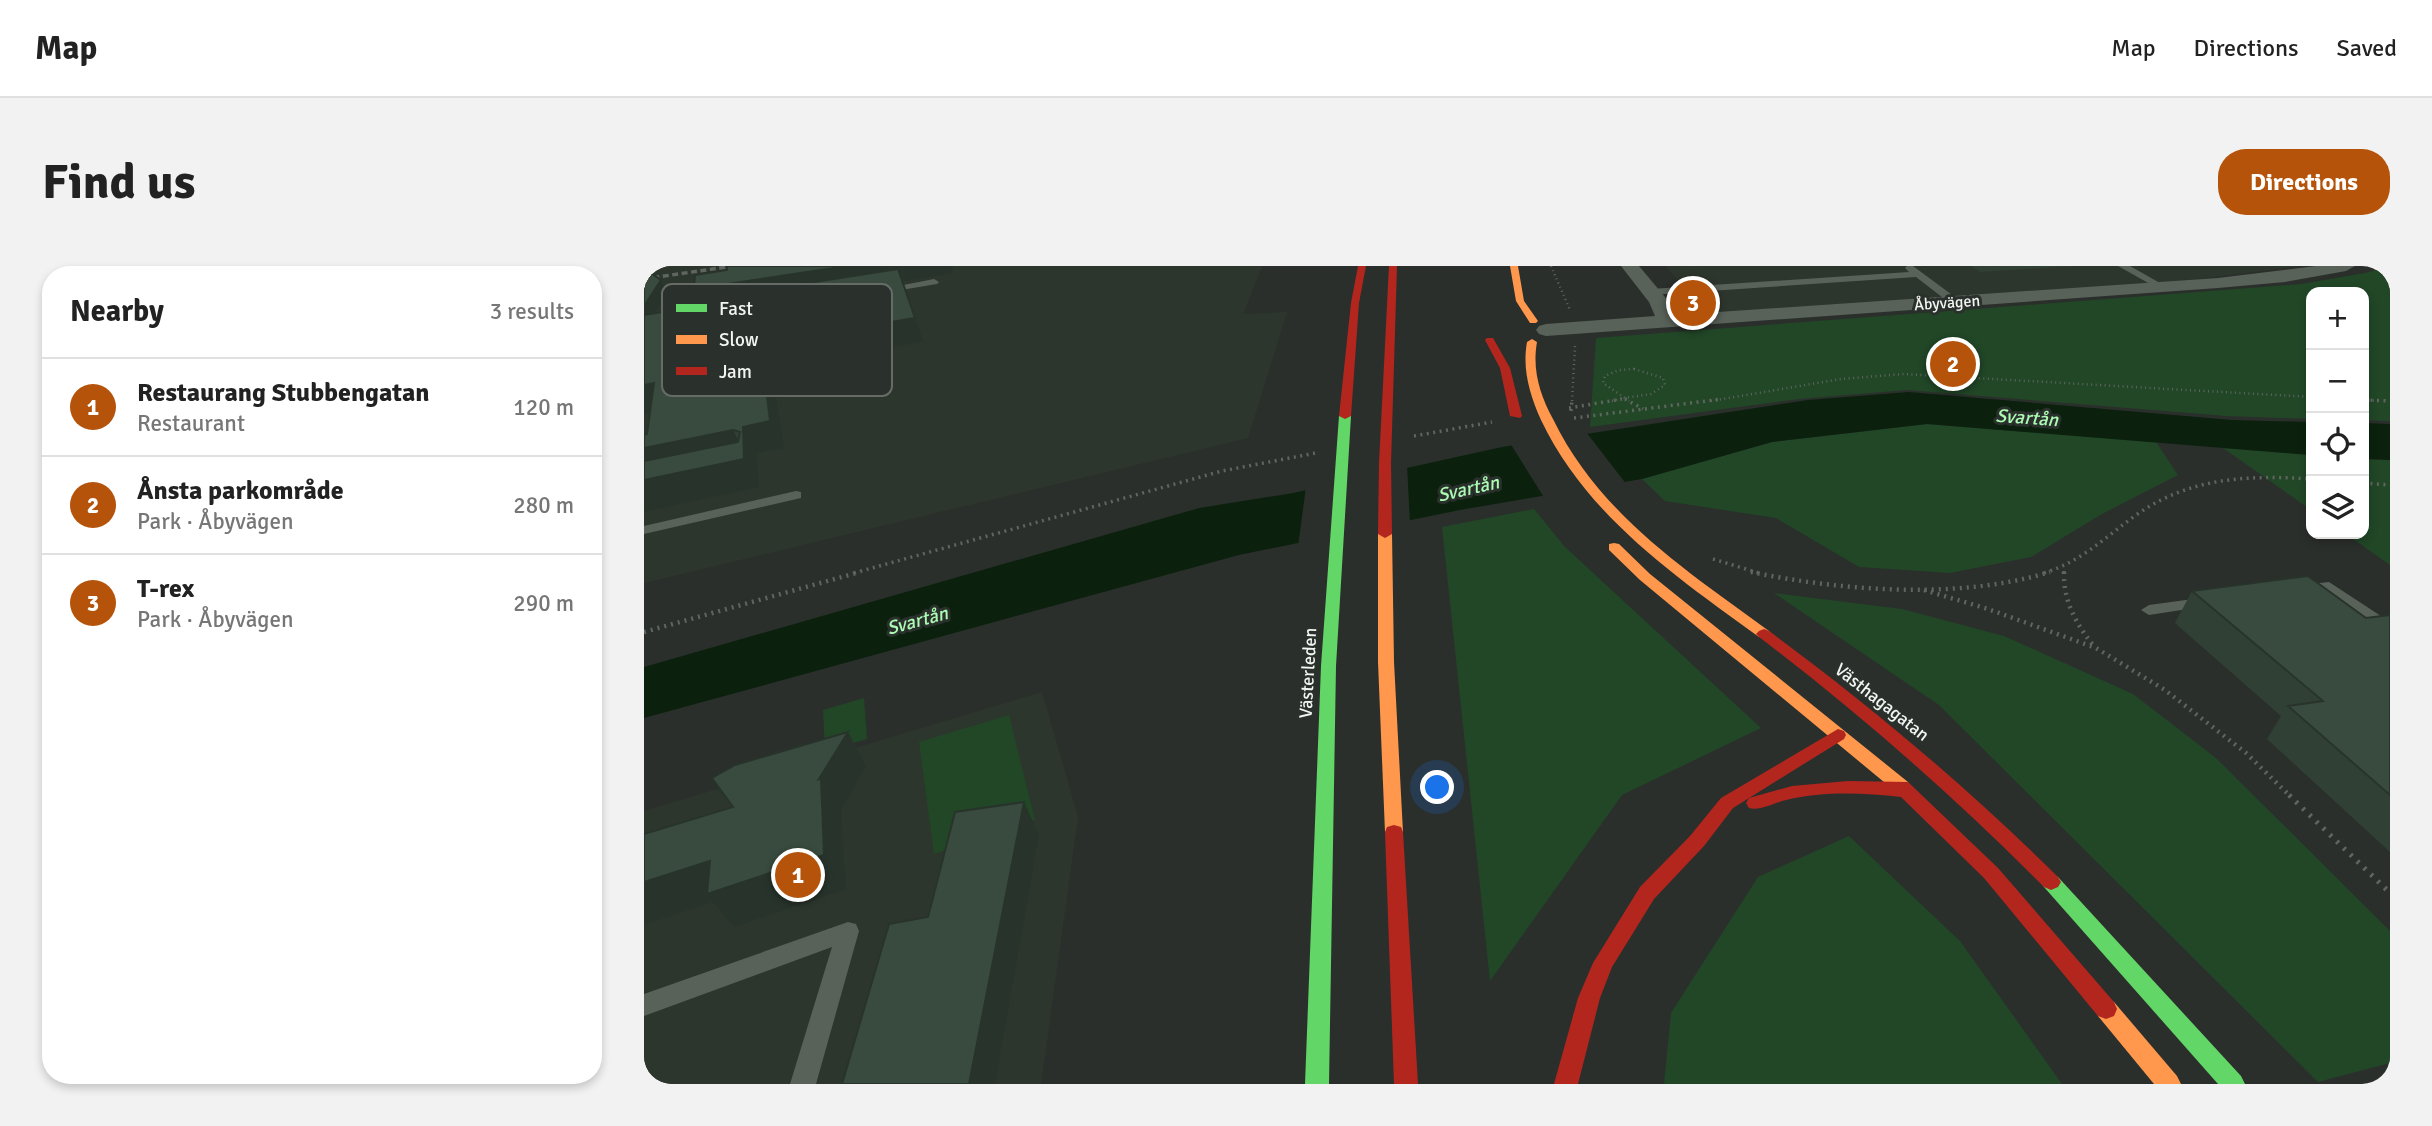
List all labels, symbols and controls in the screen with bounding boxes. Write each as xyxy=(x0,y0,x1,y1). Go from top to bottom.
text: Map xyxy=(35,28,97,69)
text: Map xyxy=(2111,33,2156,63)
text: Directions xyxy=(2194,33,2299,63)
text: Saved xyxy=(2337,33,2397,63)
button: Directions xyxy=(2218,149,2390,215)
text: Find us xyxy=(42,152,195,212)
pin: 3 xyxy=(1670,277,1716,329)
legend xyxy=(662,284,892,396)
map controls xyxy=(2306,287,2369,539)
button: + xyxy=(2306,287,2369,350)
street label: Åbyvägen xyxy=(1913,291,1981,315)
text: Nearby xyxy=(70,293,164,330)
text: 3 results xyxy=(490,297,574,326)
text: Fast xyxy=(719,297,753,321)
text: Slow xyxy=(719,328,759,352)
pin: 2 xyxy=(1930,338,1976,390)
button: − xyxy=(2306,350,2369,413)
text: Jam xyxy=(719,360,752,384)
text: Restaurang Stubbengatan xyxy=(137,377,429,409)
text: 1 xyxy=(87,393,99,422)
text: 120 m xyxy=(513,393,574,422)
water label: Svartån xyxy=(1995,404,2060,432)
text: Restaurant xyxy=(137,409,245,438)
button: locate xyxy=(2306,413,2369,476)
water label: Svartån xyxy=(1435,470,1502,508)
text: Ånsta parkområde xyxy=(137,475,344,507)
button: layers xyxy=(2306,476,2369,539)
text: 2 xyxy=(87,491,99,520)
text: 280 m xyxy=(513,491,574,520)
text: Park · Åbyvägen xyxy=(137,507,293,536)
text: T-rex xyxy=(137,573,194,605)
text: 3 xyxy=(87,589,99,618)
text: 290 m xyxy=(513,589,574,618)
water label: Svartån xyxy=(884,601,951,641)
text: Park · Åbyvägen xyxy=(137,605,293,634)
street label: Västerleden xyxy=(1295,627,1321,719)
street label: Västhagagatan xyxy=(1830,658,1934,746)
your location xyxy=(1420,770,1454,804)
pin: 1 xyxy=(775,849,821,901)

